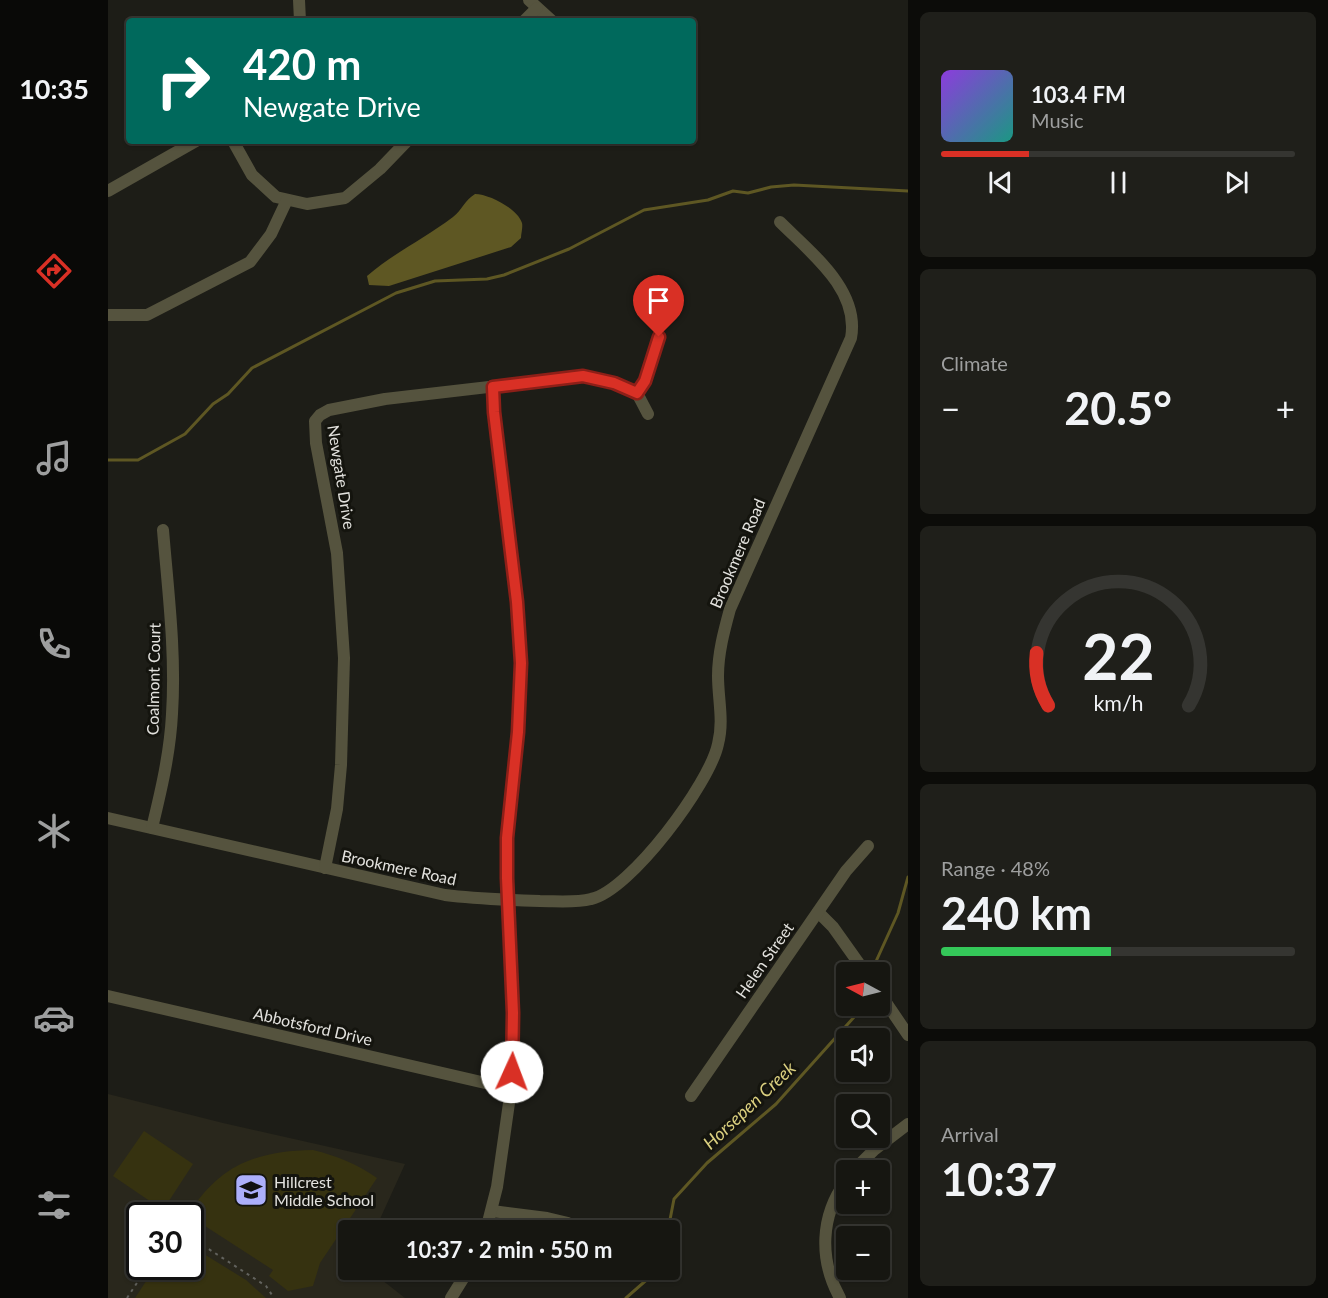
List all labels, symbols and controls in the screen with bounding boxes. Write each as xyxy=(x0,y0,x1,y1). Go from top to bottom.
text: 420 m xyxy=(243,39,361,89)
icon: right xyxy=(144,42,222,120)
text: 10:35 xyxy=(19,72,89,105)
text: 103.4 FM xyxy=(1031,81,1126,108)
text: Newgate Drive xyxy=(243,90,421,123)
text: Music xyxy=(1031,108,1084,132)
icon: previous xyxy=(984,166,1017,199)
icon: pause xyxy=(1102,166,1135,199)
icon: next xyxy=(1220,166,1253,199)
icon: directions xyxy=(33,250,75,292)
pin xyxy=(633,275,684,337)
icon: arrive xyxy=(642,284,675,317)
text: Climate xyxy=(941,351,1008,375)
text: 20.5° xyxy=(1064,381,1172,435)
text: − xyxy=(941,388,960,428)
text: + xyxy=(1276,388,1295,428)
street label: Newgate Drive xyxy=(324,423,360,531)
icon: music xyxy=(33,437,75,479)
street label: Brookmere Road xyxy=(705,495,769,611)
text: 22 xyxy=(1082,618,1154,693)
street label: Coalmont Court xyxy=(143,622,163,735)
icon: phone xyxy=(33,623,75,665)
text: km/h xyxy=(1093,690,1143,716)
icon: climate xyxy=(33,810,75,852)
street label: Brookmere Road xyxy=(340,846,458,888)
text: Range · 48% xyxy=(941,856,1050,880)
text: 240 km xyxy=(941,886,1092,940)
street label: Helen Street xyxy=(731,918,797,1001)
north arrow xyxy=(836,962,890,1016)
map controls xyxy=(836,962,890,1280)
icon: car xyxy=(33,997,75,1039)
street label: Abbotsford Drive xyxy=(252,1003,374,1049)
button: sound xyxy=(836,1028,890,1082)
position arrow xyxy=(480,1040,544,1104)
water label: Horsepen Creek xyxy=(698,1056,800,1153)
button: search xyxy=(836,1094,890,1148)
text: Arrival xyxy=(941,1122,999,1146)
text: 10:37 xyxy=(941,1152,1057,1206)
button: + xyxy=(836,1160,890,1214)
school or university icon: Hillcrest Middle School xyxy=(233,1172,269,1208)
place label: Hillcrest Middle School xyxy=(274,1172,374,1209)
icon: filters xyxy=(33,1184,75,1226)
speed limit sign: 30 xyxy=(126,1202,204,1280)
button: − xyxy=(836,1226,890,1280)
text: 10:37 · 2 min · 550 m xyxy=(406,1236,612,1263)

